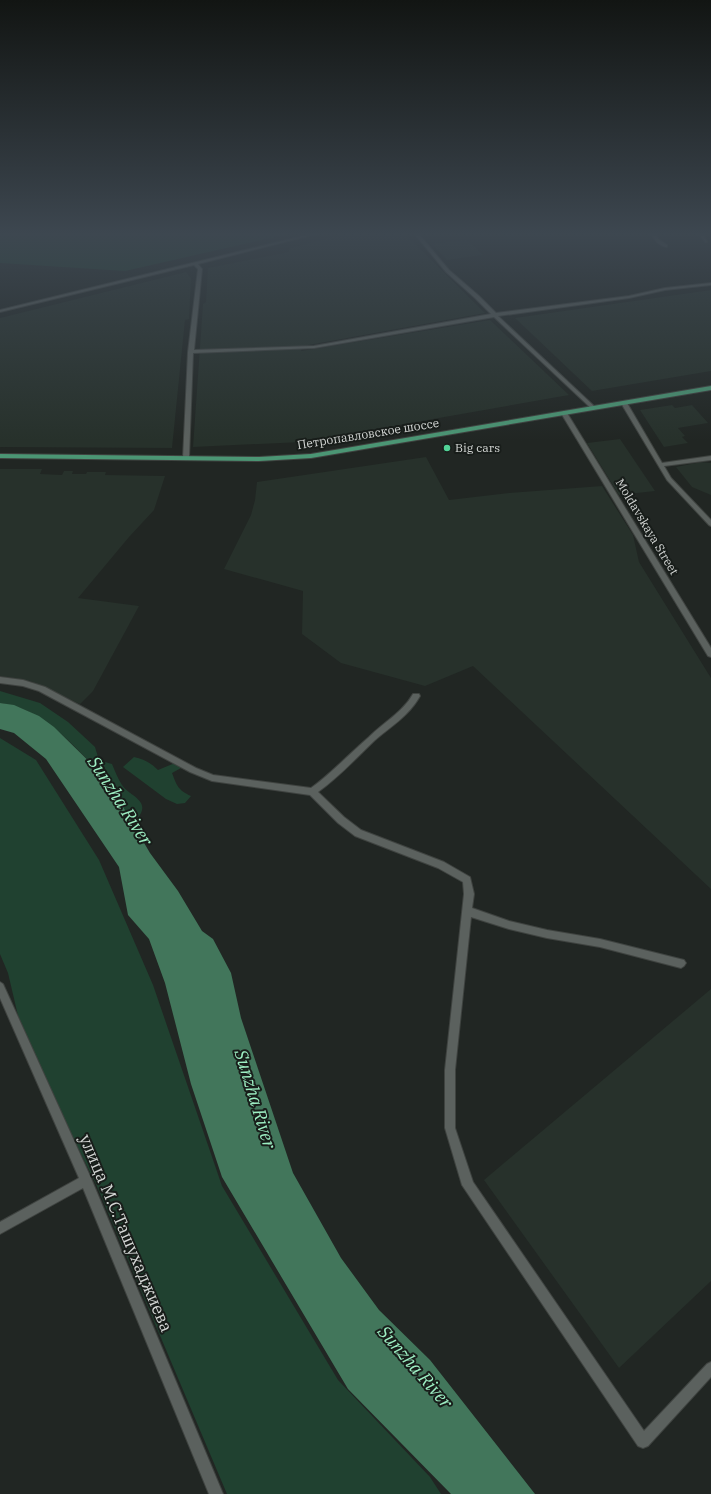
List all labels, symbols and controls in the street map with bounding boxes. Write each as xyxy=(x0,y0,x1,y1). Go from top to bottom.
street label: Петропавловское шоссе xyxy=(296,415,440,452)
place label: Big cars xyxy=(455,440,500,455)
marker: Big cars xyxy=(442,443,452,453)
street label: Moldavskaya Street xyxy=(613,476,682,578)
water label: Sunzha River xyxy=(82,751,159,851)
water label: Sunzha River xyxy=(229,1045,282,1152)
street label: улица М.С.Ташухаджиева xyxy=(74,1131,178,1335)
water label: Sunzha River xyxy=(372,1320,458,1414)

